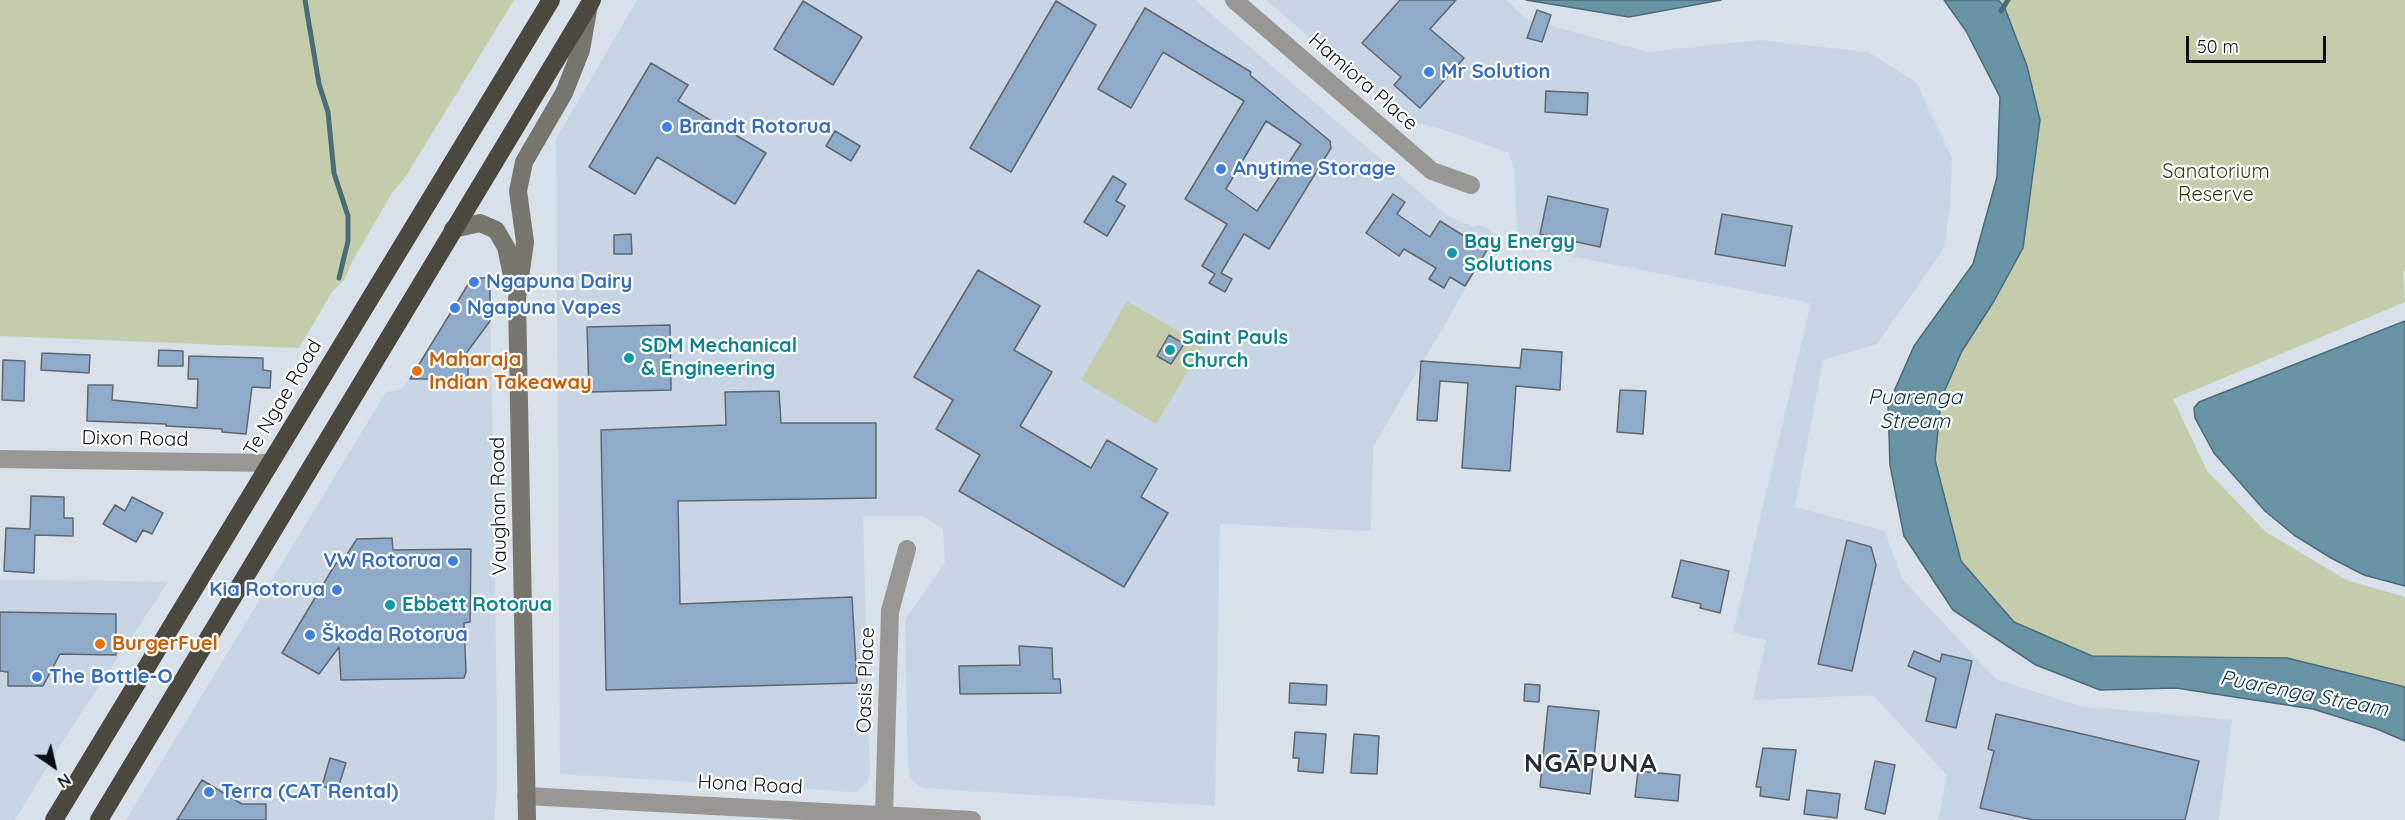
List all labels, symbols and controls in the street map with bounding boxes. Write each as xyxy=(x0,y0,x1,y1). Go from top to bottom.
scale bar xyxy=(2189,24,2328,62)
street label: Hamiora Place xyxy=(1304,28,1422,136)
text: 50 m xyxy=(2197,35,2239,58)
place label: Mr Solution xyxy=(1441,60,1550,84)
marker: Mr Solution xyxy=(1422,65,1436,79)
place label: Brandt Rotorua xyxy=(679,115,831,139)
marker: Brandt Rotorua xyxy=(660,120,674,134)
place label: Anytime Storage xyxy=(1233,157,1396,181)
park label: Sanatorium Reserve xyxy=(2162,160,2270,207)
marker: Anytime Storage xyxy=(1214,162,1228,176)
place label: Bay Energy Solutions xyxy=(1464,230,1575,277)
marker: Bay Energy Solutions xyxy=(1445,246,1459,260)
place label: Ngapuna Dairy xyxy=(486,270,632,294)
marker: Ngapuna Dairy xyxy=(467,275,481,289)
place label: Ngapuna Vapes xyxy=(467,296,621,320)
marker: Ngapuna Vapes xyxy=(448,301,462,315)
place label: Saint Pauls Church xyxy=(1182,326,1288,373)
place label: SDM Mechanical & Engineering xyxy=(641,334,797,381)
street label: Te Ngae Road xyxy=(239,335,327,461)
marker: Saint Pauls Church xyxy=(1163,343,1177,357)
place label: Maharaja Indian Takeaway xyxy=(429,348,592,395)
marker: SDM Mechanical & Engineering xyxy=(622,351,636,365)
marker: Maharaja Indian Takeaway xyxy=(410,364,424,378)
water label: Puarenga Stream xyxy=(1868,385,1962,435)
street label: Dixon Road xyxy=(81,426,189,452)
street label: Vaughan Road xyxy=(486,436,512,576)
place label: VW Rotorua xyxy=(323,549,441,573)
marker: VW Rotorua xyxy=(446,554,460,568)
place label: Kia Rotorua xyxy=(209,578,325,602)
marker: Kia Rotorua xyxy=(330,583,344,597)
place label: Ebbett Rotorua xyxy=(402,593,552,617)
marker: Ebbett Rotorua xyxy=(383,598,397,612)
place label: Škoda Rotorua xyxy=(322,623,468,647)
street label: Oasis Place xyxy=(852,626,880,734)
marker: Škoda Rotorua xyxy=(303,628,317,642)
place label: BurgerFuel xyxy=(112,632,218,656)
marker: BurgerFuel xyxy=(93,637,107,651)
place label: The Bottle-O xyxy=(49,665,173,689)
water label: Puarenga Stream xyxy=(2218,665,2390,723)
marker: The Bottle-O xyxy=(30,670,44,684)
north arrow xyxy=(24,736,84,796)
district label: NGĀPUNA xyxy=(1524,748,1658,780)
text: N xyxy=(54,769,75,792)
street label: Hona Road xyxy=(697,770,803,800)
place label: Terra (CAT Rental) xyxy=(221,780,398,804)
marker: Terra (CAT Rental) xyxy=(202,785,216,799)

